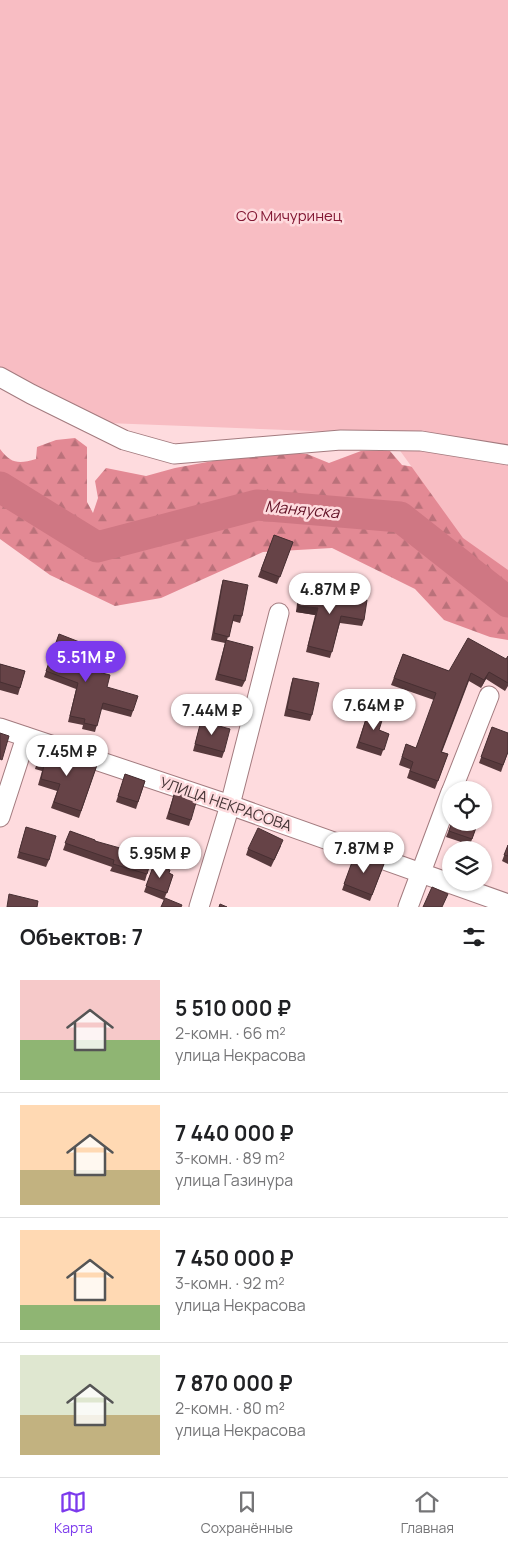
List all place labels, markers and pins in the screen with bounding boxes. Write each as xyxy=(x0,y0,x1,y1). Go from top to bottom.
pin: 4.87M ₽ xyxy=(284,572,376,615)
pin: 5.51M ₽ xyxy=(40,640,132,683)
pin: 7.64M ₽ xyxy=(328,688,420,731)
pin: 7.44M ₽ xyxy=(166,694,258,736)
pin: 7.45M ₽ xyxy=(21,734,113,777)
pin: 7.87M ₽ xyxy=(318,832,410,874)
pin: 5.95M ₽ xyxy=(114,836,206,879)

